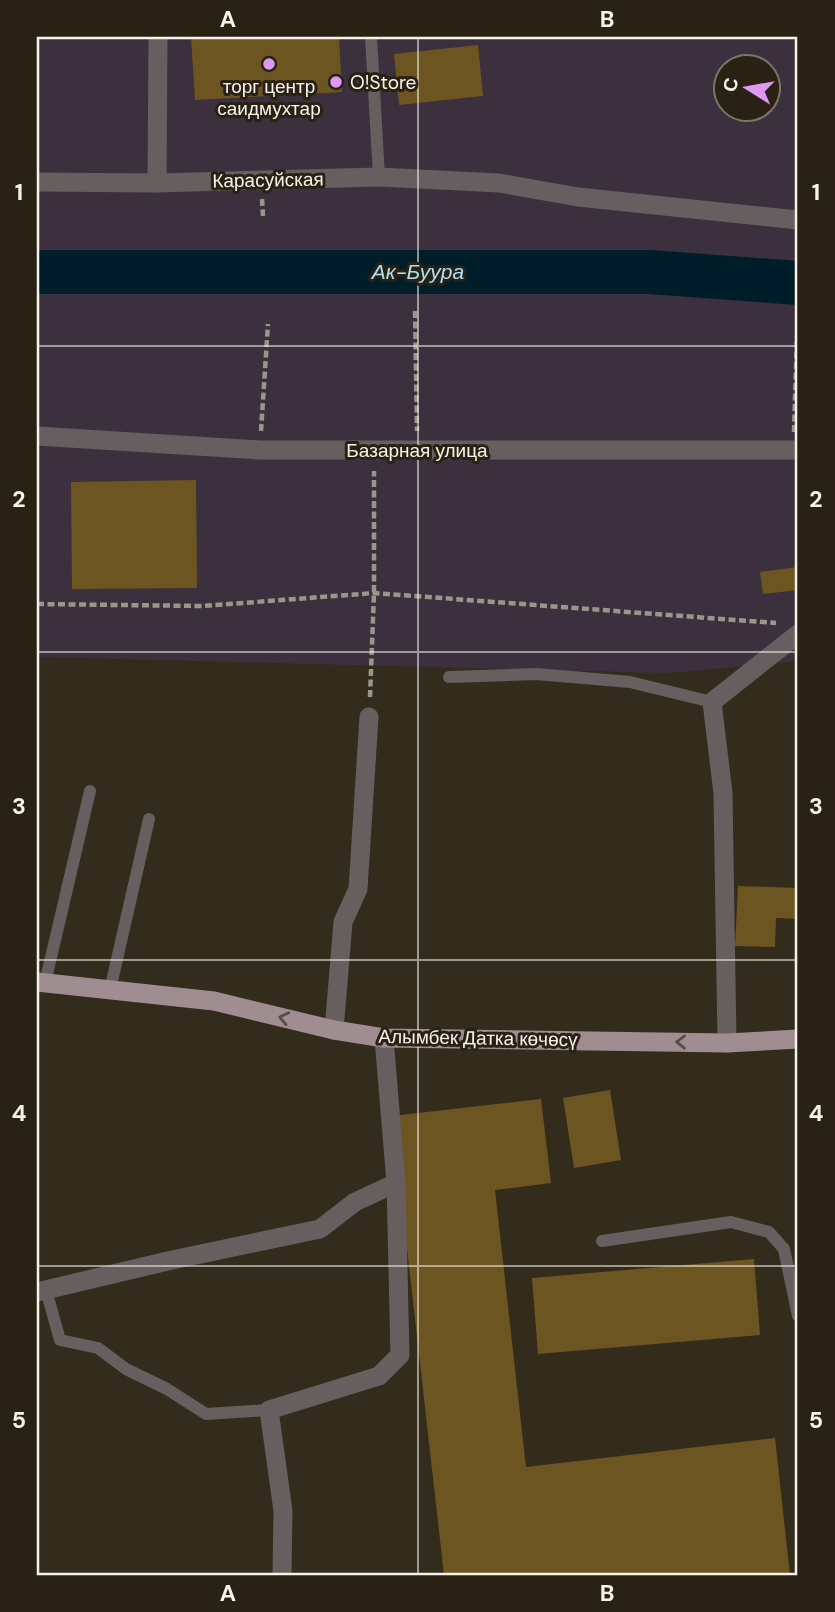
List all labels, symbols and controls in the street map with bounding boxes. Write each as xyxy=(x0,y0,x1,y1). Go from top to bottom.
text: A xyxy=(220,4,236,34)
text: B xyxy=(600,4,614,34)
north arrow xyxy=(712,52,782,122)
marker: торг центр саидмухтар xyxy=(261,56,277,72)
place label: O!Store xyxy=(350,70,416,95)
place label: торг центр саидмухтар xyxy=(217,74,321,121)
marker: O!Store xyxy=(328,74,344,90)
text: С xyxy=(717,75,744,94)
street label: Карасуйская xyxy=(212,167,324,193)
text: 1 xyxy=(15,177,23,207)
text: 1 xyxy=(812,177,820,207)
water label: Ак-Буура xyxy=(370,258,464,286)
street label: Базарная улица xyxy=(346,438,488,463)
text: 2 xyxy=(12,484,26,514)
text: 2 xyxy=(809,484,823,514)
text: 3 xyxy=(12,791,26,821)
text: 3 xyxy=(809,791,823,821)
one-way arrow xyxy=(278,1012,290,1026)
street label: Алымбек Датка көчөсү xyxy=(378,1024,578,1052)
one-way arrow xyxy=(675,1034,686,1050)
text: 4 xyxy=(12,1098,27,1128)
text: 4 xyxy=(809,1098,824,1128)
text: 5 xyxy=(12,1405,26,1435)
text: 5 xyxy=(809,1405,823,1435)
text: A xyxy=(220,1578,236,1608)
text: B xyxy=(600,1578,614,1608)

